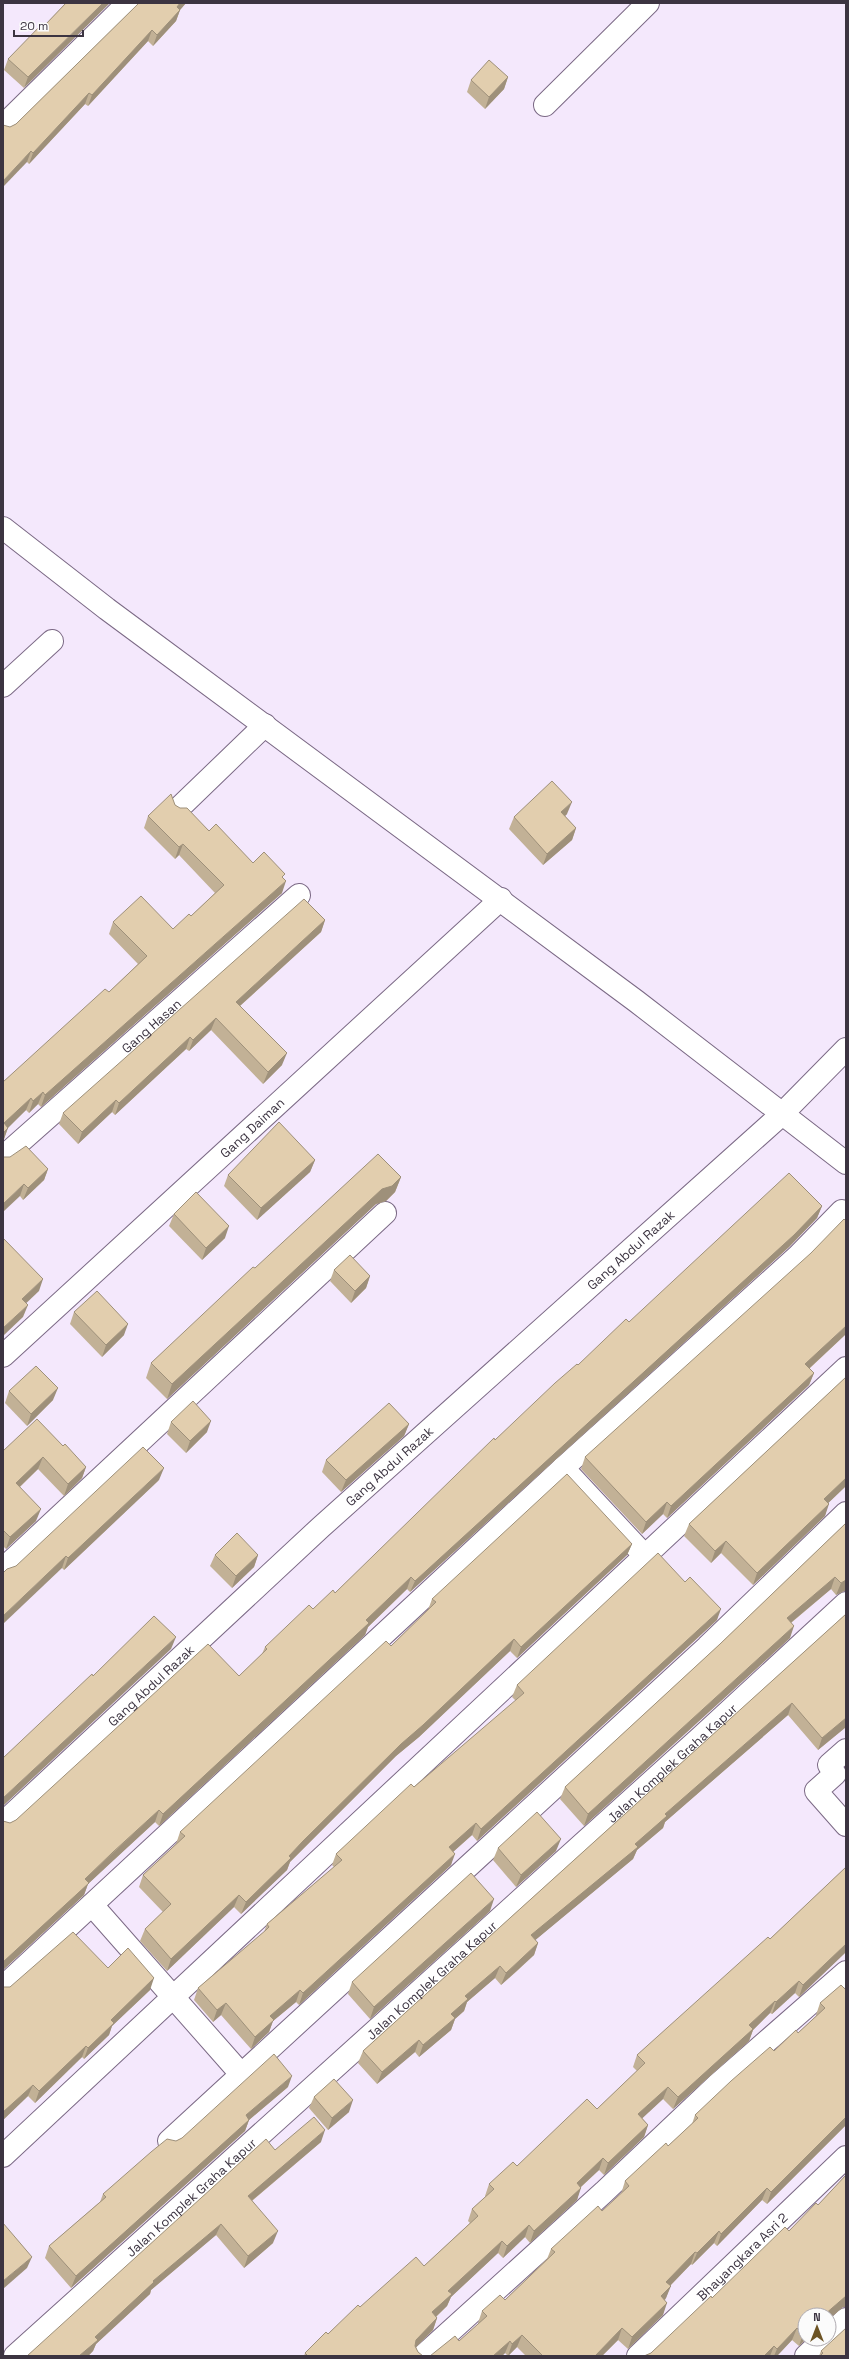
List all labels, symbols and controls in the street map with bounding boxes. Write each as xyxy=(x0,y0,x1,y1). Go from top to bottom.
scale bar xyxy=(14,12,83,38)
text: 20 m xyxy=(20,18,48,34)
street label: Gang Hasan xyxy=(118,995,185,1057)
street label: Gang Daiman xyxy=(217,1094,288,1162)
street label: Gang Abdul Razak xyxy=(584,1206,678,1294)
street label: Gang Abdul Razak xyxy=(342,1423,437,1510)
street label: Gang Abdul Razak xyxy=(104,1641,198,1730)
street label: Jalan Komplek Graha Kapur xyxy=(604,1700,741,1827)
street label: Jalan Komplek Graha Kapur xyxy=(363,1917,501,2044)
street label: Jalan Komplek Graha Kapur xyxy=(123,2134,260,2261)
street label: Bhayangkara Asri 2 xyxy=(693,2209,792,2304)
north arrow xyxy=(797,2307,837,2347)
text: N xyxy=(813,2310,821,2324)

